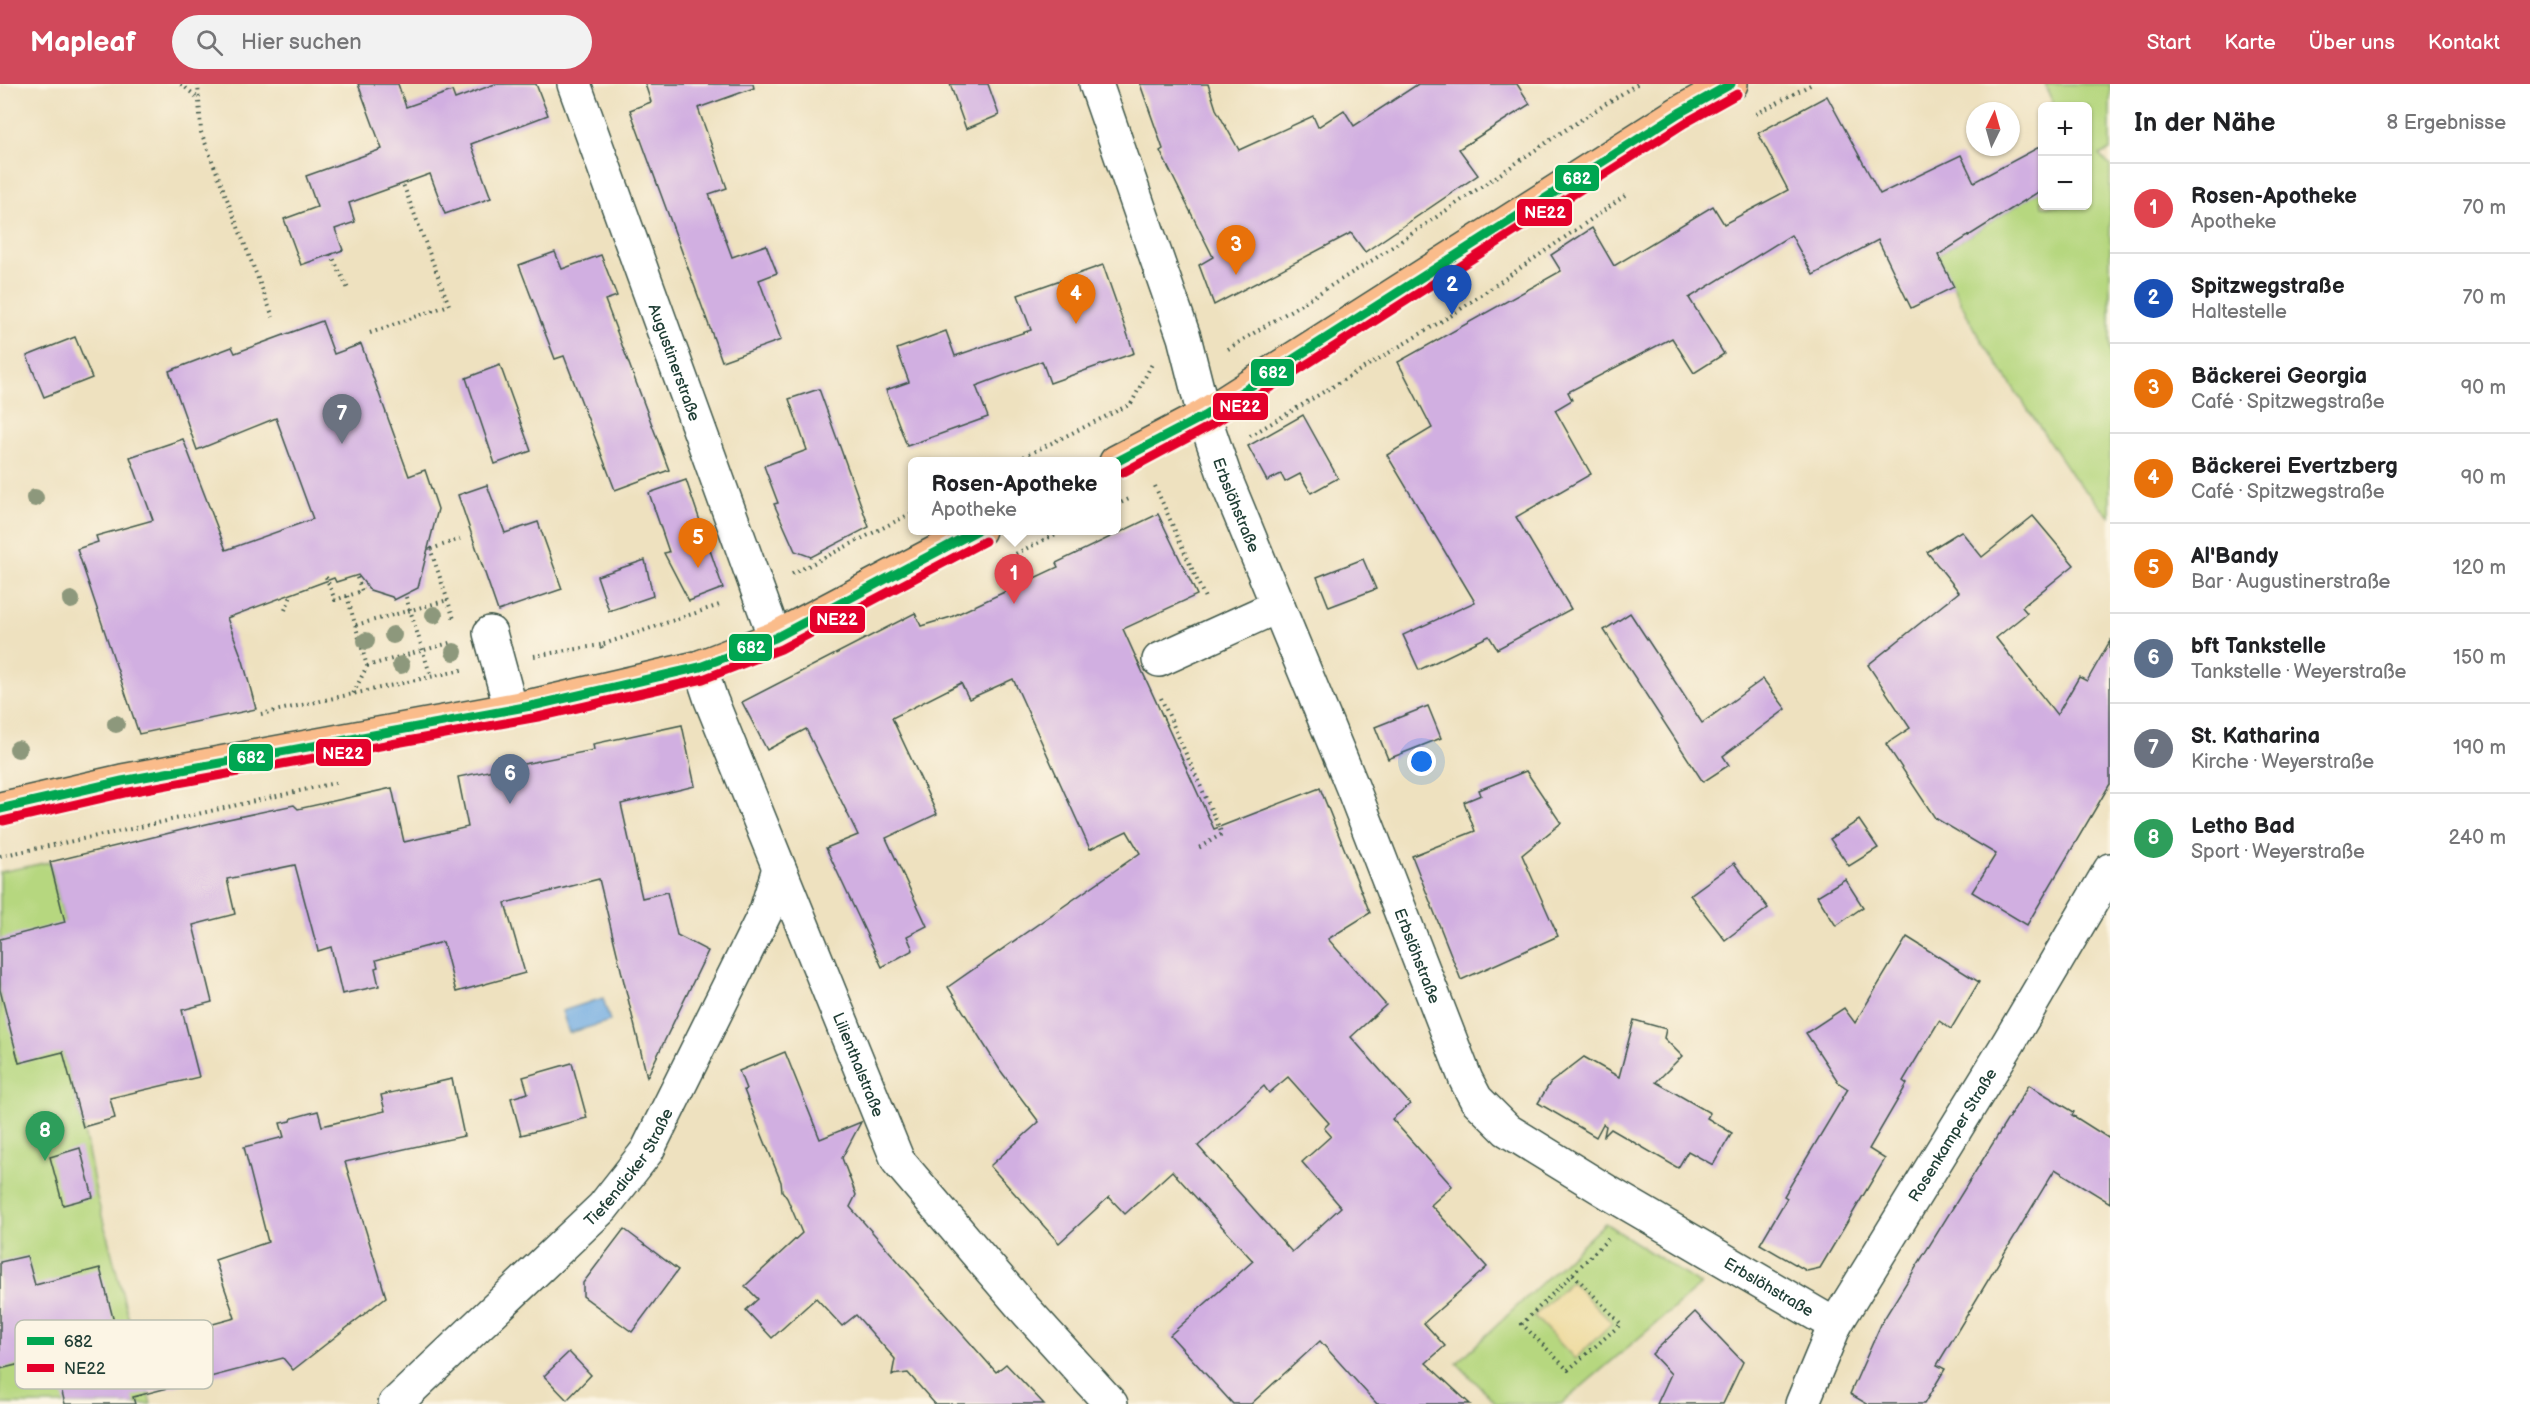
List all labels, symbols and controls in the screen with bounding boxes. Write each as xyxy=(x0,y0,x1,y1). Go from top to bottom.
search box xyxy=(172,15,592,69)
text: Mapleaf xyxy=(30,26,136,59)
icon: search xyxy=(193,26,226,59)
text: Hier suchen xyxy=(241,29,362,56)
text: Start xyxy=(2147,30,2191,55)
text: Karte xyxy=(2224,30,2276,55)
text: Über uns xyxy=(2309,30,2395,55)
text: Kontakt xyxy=(2428,30,2500,55)
north arrow xyxy=(1966,102,2020,156)
map controls xyxy=(2038,102,2092,210)
button: + xyxy=(2038,102,2092,156)
text: In der Nähe xyxy=(2134,108,2276,139)
text: 8 Ergebnisse xyxy=(2387,111,2506,135)
button: − xyxy=(2038,156,2092,210)
line badge: 682 xyxy=(1554,164,1600,192)
text: 682 xyxy=(1563,170,1592,189)
text: Rosen-Apotheke xyxy=(2191,183,2357,210)
text: 1 xyxy=(2149,196,2158,220)
text: 70 m xyxy=(2462,196,2506,220)
line badge: NE22 xyxy=(1516,198,1573,227)
text: NE22 xyxy=(1524,204,1566,223)
text: Apotheke xyxy=(2191,210,2276,234)
pin: 3 xyxy=(1216,226,1256,275)
pin: 2 xyxy=(1432,266,1472,315)
text: Spitzwegstraße xyxy=(2191,273,2345,300)
pin: 4 xyxy=(1056,274,1096,324)
text: 2 xyxy=(2148,286,2159,310)
text: 70 m xyxy=(2462,286,2506,310)
text: Haltestelle xyxy=(2191,300,2287,324)
street label: Augustinerstraße xyxy=(644,302,704,424)
line badge: 682 xyxy=(1250,358,1295,387)
text: Bäckerei Georgia xyxy=(2191,363,2367,390)
text: 682 xyxy=(1259,364,1288,383)
text: 3 xyxy=(2148,376,2159,400)
text: 90 m xyxy=(2461,376,2506,400)
text: Café · Spitzwegstraße xyxy=(2191,390,2385,414)
line badge: NE22 xyxy=(1212,392,1269,421)
pin: 7 xyxy=(322,394,362,444)
text: NE22 xyxy=(1219,398,1261,417)
text: Bäckerei Evertzberg xyxy=(2191,453,2398,480)
street label: Erbslöhstraße xyxy=(1208,455,1263,556)
popup xyxy=(908,457,1121,535)
text: 4 xyxy=(2148,466,2159,490)
text: 90 m xyxy=(2461,466,2506,490)
text: Rosen-Apotheke xyxy=(932,471,1098,498)
text: Café · Spitzwegstraße xyxy=(2191,480,2385,504)
text: Apotheke xyxy=(932,498,1017,522)
pin: 5 xyxy=(678,518,718,568)
text: Al'Bandy xyxy=(2191,543,2278,570)
pin: 1 xyxy=(994,554,1034,604)
text: 5 xyxy=(2148,556,2159,580)
text: 120 m xyxy=(2453,556,2506,580)
text: Bar · Augustinerstraße xyxy=(2191,570,2390,594)
line badge: NE22 xyxy=(809,605,866,634)
text: NE22 xyxy=(816,611,858,630)
line badge: 682 xyxy=(728,633,773,662)
text: bft Tankstelle xyxy=(2191,633,2326,660)
text: 682 xyxy=(737,639,766,658)
text: 6 xyxy=(2147,646,2160,670)
text: 150 m xyxy=(2453,646,2506,670)
text: Tankstelle · Weyerstraße xyxy=(2191,660,2406,684)
text: St. Katharina xyxy=(2191,723,2320,750)
text: 7 xyxy=(2148,736,2159,760)
text: 190 m xyxy=(2453,736,2506,760)
line badge: NE22 xyxy=(315,738,372,767)
line badge: 682 xyxy=(228,743,274,772)
text: NE22 xyxy=(322,745,364,764)
your location xyxy=(1407,747,1436,776)
text: 682 xyxy=(237,749,266,768)
text: Kirche · Weyerstraße xyxy=(2191,750,2374,774)
pin: 6 xyxy=(490,754,530,804)
text: Letho Bad xyxy=(2191,813,2295,840)
text: 8 xyxy=(2147,826,2160,850)
text: 240 m xyxy=(2449,826,2506,850)
text: Sport · Weyerstraße xyxy=(2191,840,2365,864)
street label: Erbslöhstraße xyxy=(1389,906,1444,1007)
street label: Lilienthalstraße xyxy=(828,1010,887,1120)
street label: Rosenkamper Straße xyxy=(1905,1065,2002,1206)
street label: Tiefendicker Straße xyxy=(581,1105,678,1231)
pin: 8 xyxy=(26,1112,64,1161)
street label: Erbslöhstraße xyxy=(1720,1254,1817,1322)
legend xyxy=(15,1320,213,1389)
text: 682 xyxy=(64,1333,93,1352)
text: NE22 xyxy=(64,1360,106,1379)

